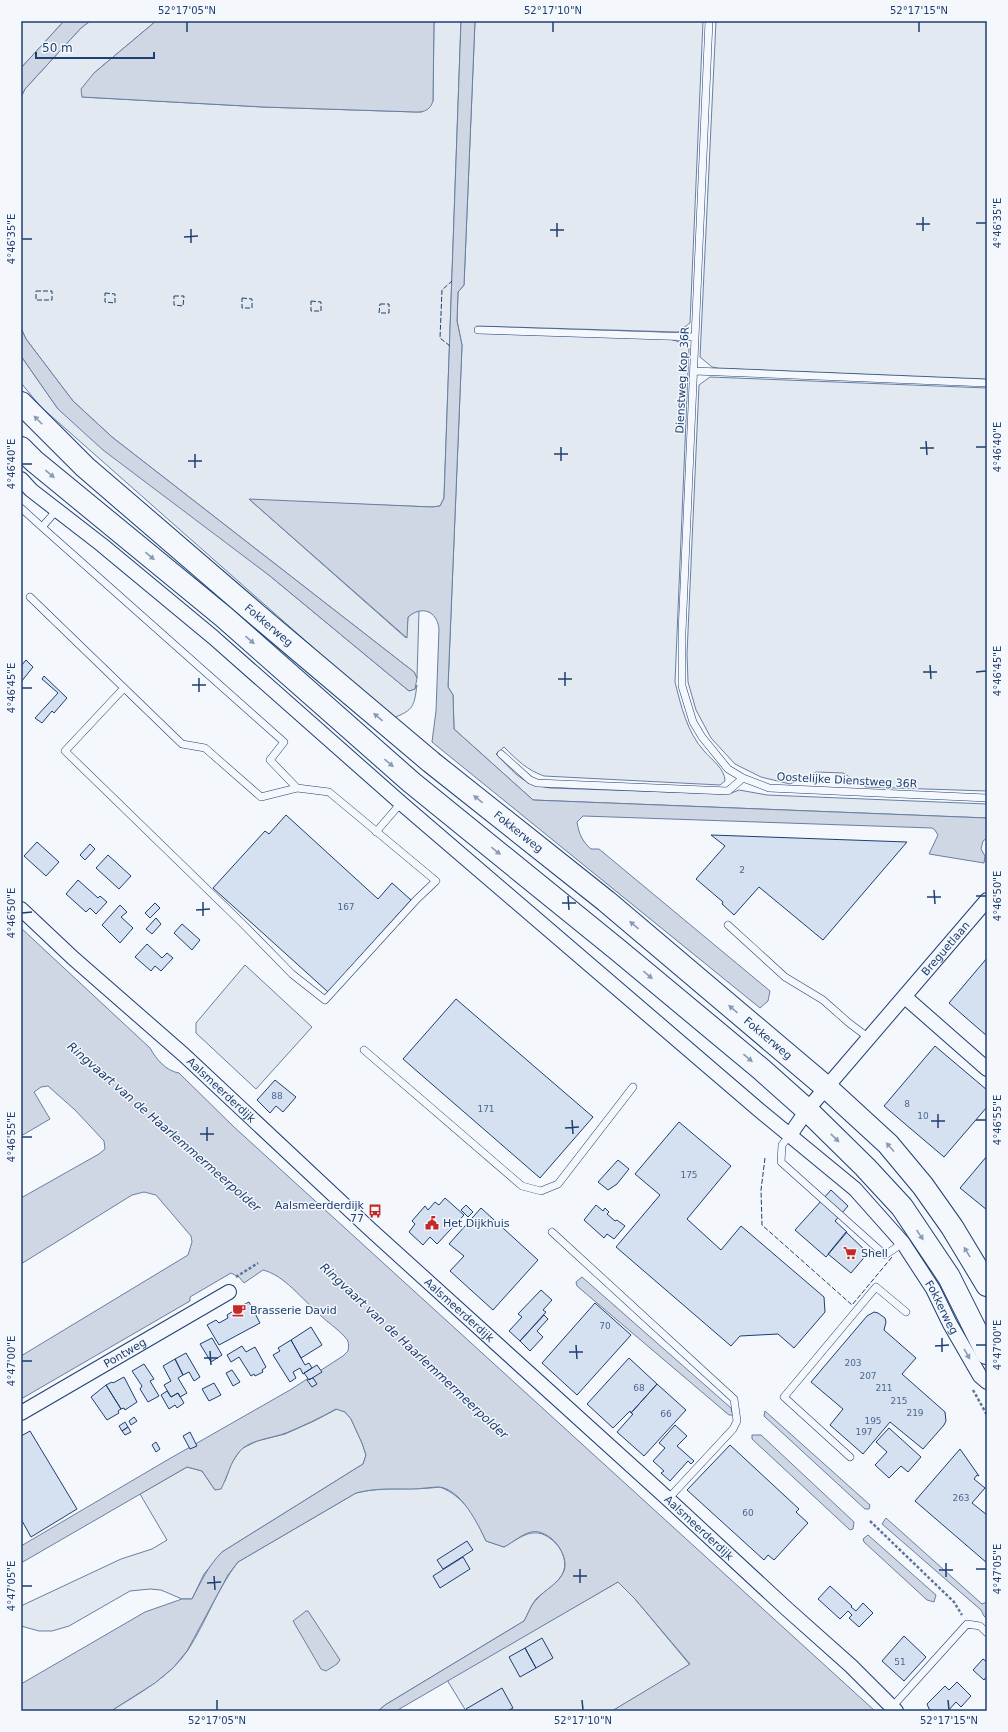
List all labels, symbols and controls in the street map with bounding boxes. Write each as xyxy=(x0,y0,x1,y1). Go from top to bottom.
text: 52°17'05"N xyxy=(158,5,216,16)
text: 52°17'10"N xyxy=(524,5,582,16)
text: 52°17'15"N xyxy=(890,5,948,16)
scale bar xyxy=(36,34,154,60)
text: 50 m xyxy=(42,41,73,55)
text: 4°46'35"E xyxy=(992,198,1003,248)
text: 4°46'35"E xyxy=(6,214,17,264)
street label: Dienstweg Kop 36R xyxy=(673,326,692,434)
one-way arrow xyxy=(33,415,43,425)
text: 4°46'40"E xyxy=(992,422,1003,472)
text: 4°46'40"E xyxy=(6,439,17,489)
one-way arrow xyxy=(44,469,55,478)
one-way arrow xyxy=(145,552,155,561)
street label: Fokkerweg xyxy=(242,601,295,649)
one-way arrow xyxy=(245,635,254,644)
text: 4°46'45"E xyxy=(992,646,1003,696)
text: 4°46'45"E xyxy=(6,663,17,713)
one-way arrow xyxy=(372,712,383,721)
one-way arrow xyxy=(384,758,395,767)
street label: Oostelijke Dienstweg 36R xyxy=(776,770,918,791)
one-way arrow xyxy=(473,795,484,803)
street label: Fokkerweg xyxy=(491,808,545,855)
one-way arrow xyxy=(491,846,502,855)
house number: 2 xyxy=(739,865,745,875)
text: 4°46'50"E xyxy=(992,871,1003,921)
text: 4°46'50"E xyxy=(6,888,17,938)
house number: 167 xyxy=(337,902,355,912)
street label: Breguetlaan xyxy=(919,919,973,979)
one-way arrow xyxy=(629,920,639,929)
one-way arrow xyxy=(643,970,653,979)
one-way arrow xyxy=(728,1004,738,1013)
street label: Fokkerweg xyxy=(741,1014,795,1063)
water label: Ringvaart van de Haarlemmermeerpolder xyxy=(64,1039,264,1215)
one-way arrow xyxy=(742,1053,753,1062)
street label: Aalsmeerderdijk xyxy=(184,1055,258,1126)
house number: 88 xyxy=(271,1091,283,1101)
text: 4°46'55"E xyxy=(992,1095,1003,1145)
house number: 8 xyxy=(904,1099,910,1109)
house number: 171 xyxy=(477,1104,495,1114)
house number: 10 xyxy=(917,1111,929,1121)
text: 4°46'55"E xyxy=(6,1112,17,1162)
one-way arrow xyxy=(830,1133,840,1143)
one-way arrow xyxy=(886,1143,895,1152)
house number: 175 xyxy=(680,1170,698,1180)
place label: Aalsmeerderdijk 77 xyxy=(275,1199,365,1225)
bus stop icon: Aalsmeerderdijk 77 xyxy=(367,1203,383,1219)
public building icon: Het Dijkhuis xyxy=(424,1215,440,1231)
place label: Het Dijkhuis xyxy=(443,1217,510,1230)
one-way arrow xyxy=(916,1230,924,1240)
supermarket icon: Shell xyxy=(842,1245,858,1261)
place label: Shell xyxy=(861,1247,888,1260)
one-way arrow xyxy=(963,1247,971,1257)
water label: Ringvaart van de Haarlemmermeerpolder xyxy=(317,1260,512,1443)
street label: Aalsmeerderdijk xyxy=(421,1275,497,1345)
street label: Fokkerweg xyxy=(922,1278,961,1337)
cafe icon: Brasserie David xyxy=(231,1302,247,1318)
place label: Brasserie David xyxy=(250,1304,337,1317)
text: 4°47'00"E xyxy=(992,1320,1003,1370)
house number: 70 xyxy=(599,1321,611,1331)
text: 4°47'00"E xyxy=(6,1336,17,1386)
street label: Pontweg xyxy=(101,1336,149,1371)
one-way arrow xyxy=(964,1348,971,1360)
house number: 203 xyxy=(844,1358,862,1368)
house number: 207 xyxy=(859,1371,877,1381)
house number: 68 xyxy=(633,1383,645,1393)
house number: 211 xyxy=(875,1383,893,1393)
house number: 215 xyxy=(890,1396,908,1406)
house number: 219 xyxy=(906,1408,924,1418)
house number: 66 xyxy=(660,1409,672,1419)
house number: 195 xyxy=(864,1416,882,1426)
house number: 197 xyxy=(855,1427,873,1437)
street label: Aalsmeerderdijk xyxy=(662,1493,736,1564)
house number: 263 xyxy=(952,1493,970,1503)
house number: 60 xyxy=(742,1508,754,1518)
text: 4°47'05"E xyxy=(992,1544,1003,1594)
text: 4°47'05"E xyxy=(6,1561,17,1611)
house number: 51 xyxy=(894,1657,906,1667)
text: 52°17'05"N xyxy=(188,1715,246,1726)
text: 52°17'10"N xyxy=(554,1715,612,1726)
text: 52°17'15"N xyxy=(920,1715,978,1726)

